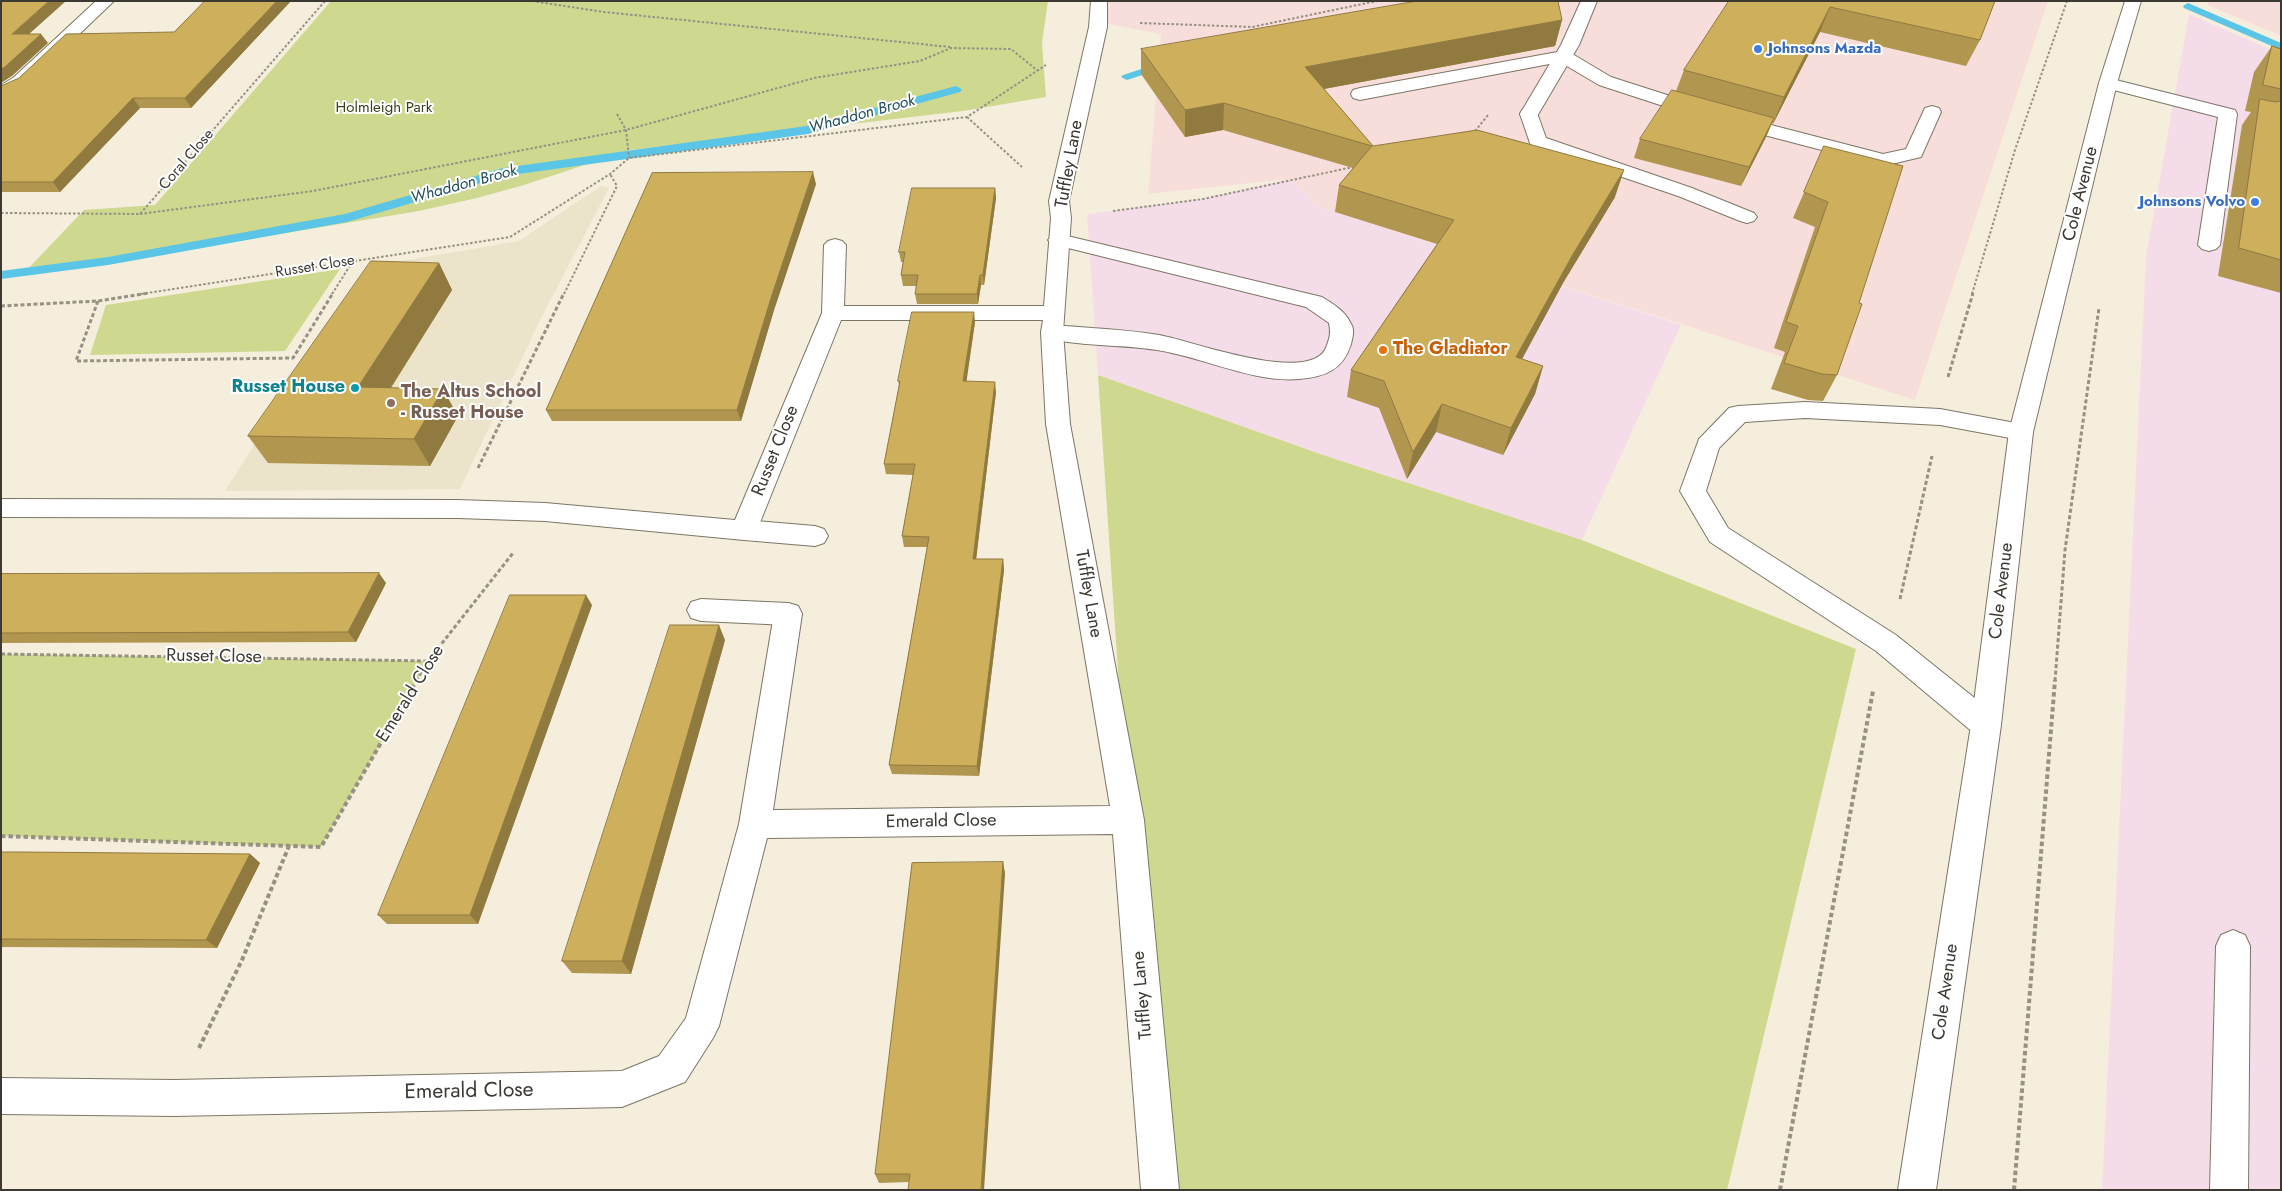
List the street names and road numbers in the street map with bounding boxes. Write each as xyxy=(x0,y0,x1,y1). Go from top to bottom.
street label: Tuffley Lane xyxy=(1052,118,1088,210)
street label: Coral Close xyxy=(156,126,218,194)
street label: Cole Avenue xyxy=(2059,144,2103,244)
street label: Russet Close xyxy=(274,252,356,282)
street label: Russet Close xyxy=(748,403,804,499)
street label: Cole Avenue xyxy=(1985,542,2019,640)
street label: Tuffley Lane xyxy=(1070,548,1106,640)
street label: Emerald Close xyxy=(373,641,449,747)
street label: Russet Close xyxy=(166,645,262,669)
street label: Emerald Close xyxy=(885,810,997,834)
street label: Cole Avenue xyxy=(1929,942,1963,1042)
street label: Tuffley Lane xyxy=(1128,950,1158,1040)
street label: Emerald Close xyxy=(404,1078,534,1106)

